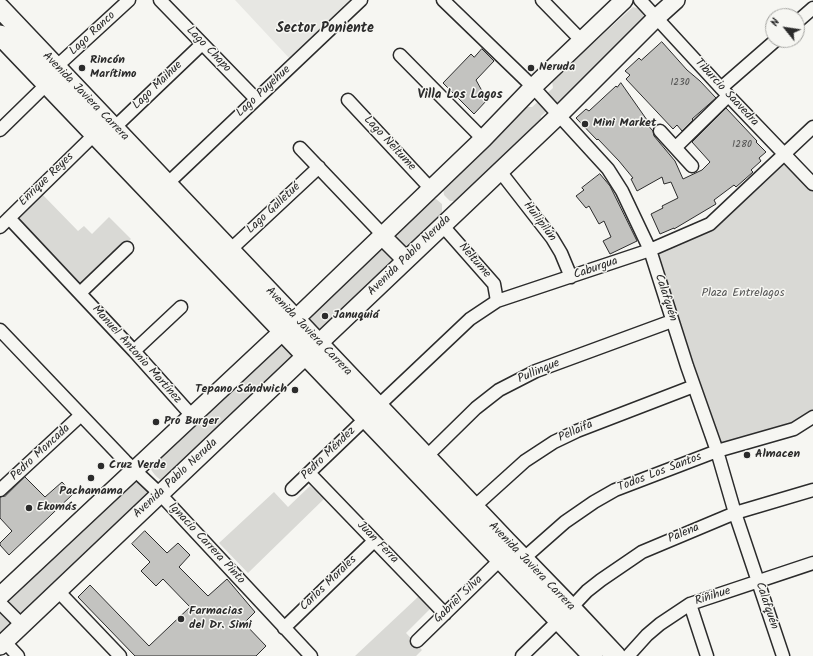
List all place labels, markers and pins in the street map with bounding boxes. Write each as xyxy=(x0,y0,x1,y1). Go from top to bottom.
place label: Rincón Marítimo xyxy=(90,54,136,82)
place label: Neruda xyxy=(539,61,575,75)
marker: Rincón Marítimo xyxy=(77,63,87,73)
marker: Neruda xyxy=(526,63,536,73)
place label: Mini Market xyxy=(593,117,656,131)
marker: Mini Market xyxy=(580,119,590,129)
place label: Januquiá xyxy=(333,309,379,323)
marker: Januquiá xyxy=(320,311,330,321)
place label: Tepano Sándwich xyxy=(195,383,287,397)
marker: Tepano Sándwich xyxy=(290,385,300,395)
place label: Pro Burger xyxy=(164,415,219,429)
marker: Pro Burger xyxy=(151,417,161,427)
place label: Almacen xyxy=(755,448,800,462)
marker: Almacen xyxy=(742,450,752,460)
place label: Cruz Verde xyxy=(109,459,166,473)
marker: Cruz Verde xyxy=(96,461,106,471)
marker: Pachamama xyxy=(86,473,96,483)
place label: Pachamama xyxy=(59,485,123,499)
place label: Ekomás xyxy=(37,501,77,515)
marker: Ekomás xyxy=(24,503,34,513)
place label: Farmacias del Dr. Simi xyxy=(189,605,252,633)
marker: Farmacias del Dr. Simi xyxy=(176,614,186,624)

